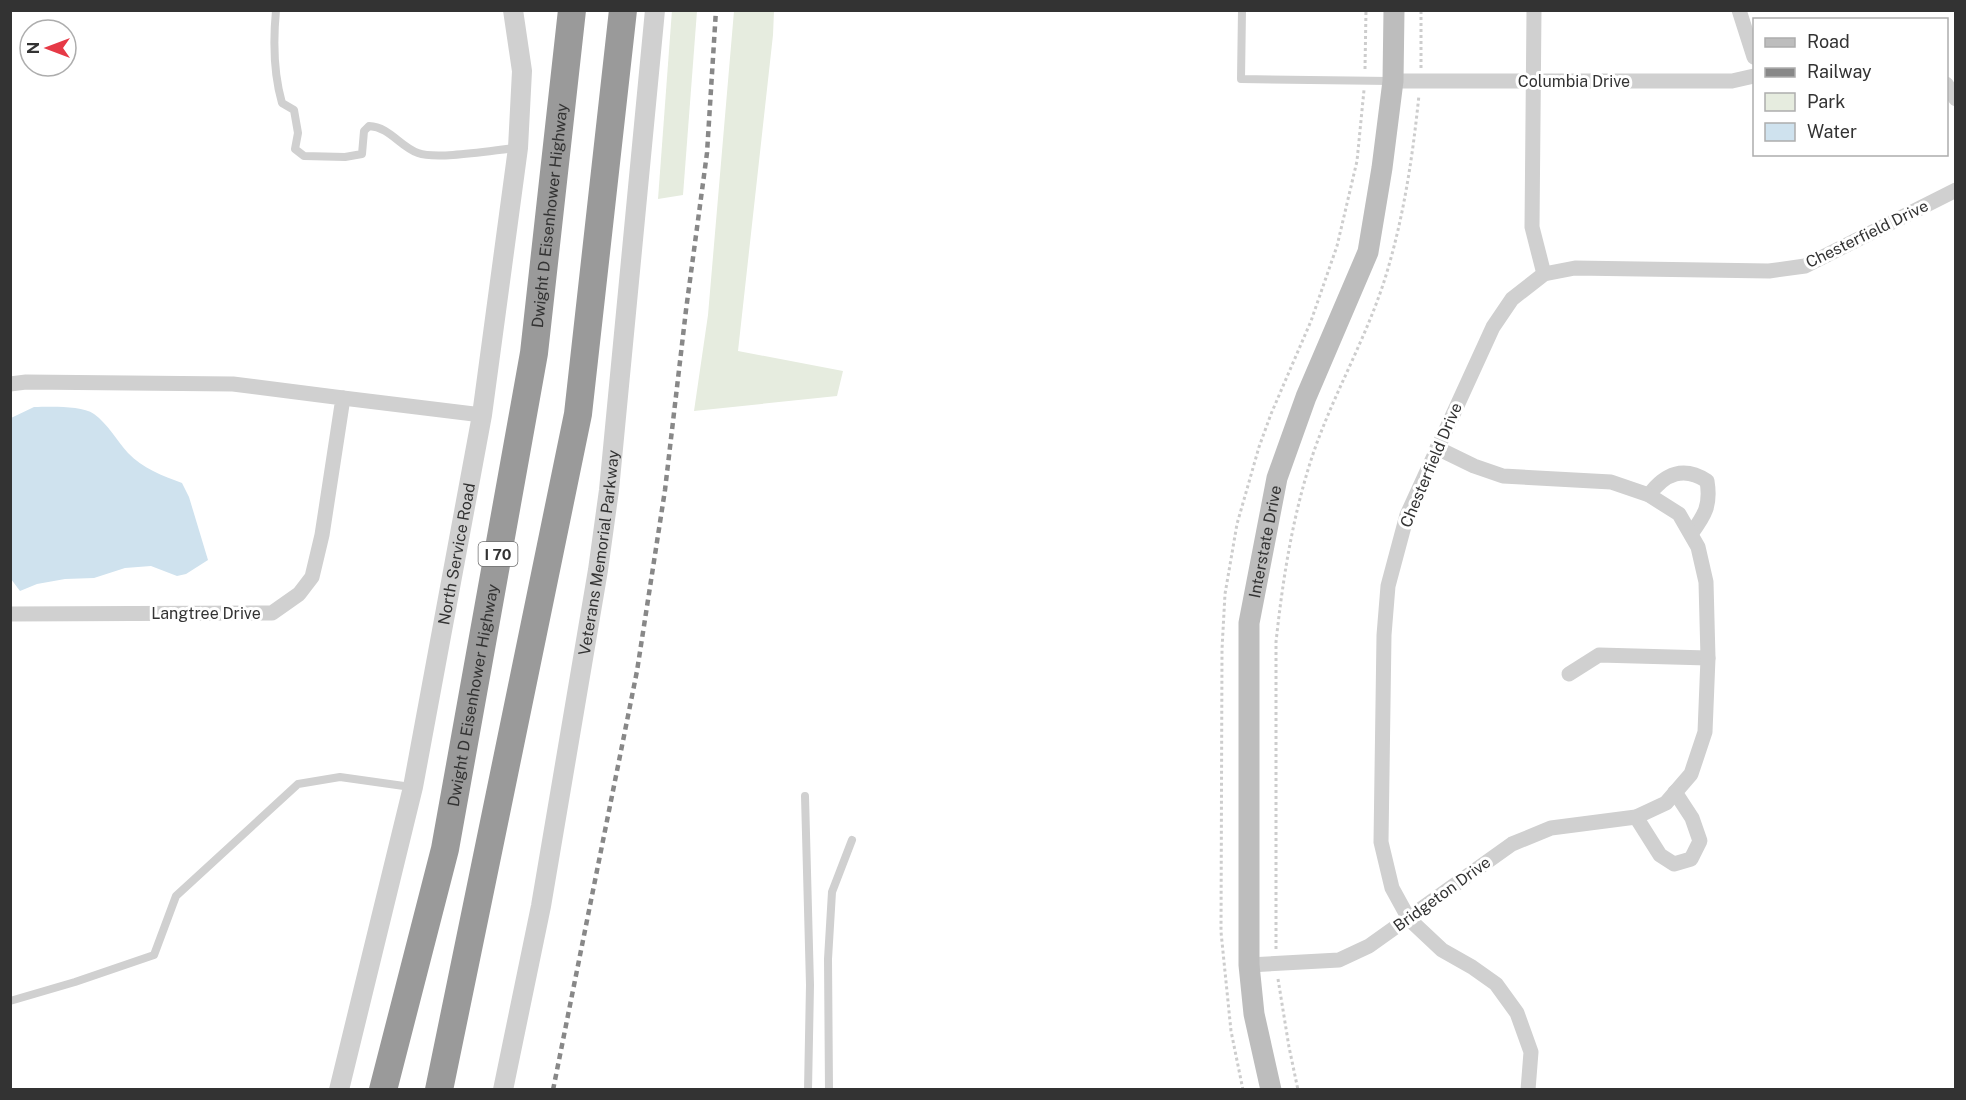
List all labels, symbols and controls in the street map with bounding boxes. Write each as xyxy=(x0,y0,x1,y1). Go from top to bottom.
north arrow xyxy=(18,18,78,78)
legend xyxy=(1753,18,1948,156)
text: Road xyxy=(1807,31,1850,52)
text: N xyxy=(24,42,43,54)
text: Railway xyxy=(1807,61,1872,82)
street label: Columbia Drive xyxy=(1518,72,1630,91)
text: Park xyxy=(1807,91,1845,112)
street label: Dwight D Eisenhower Highway xyxy=(527,102,571,329)
text: Water xyxy=(1807,121,1857,142)
street label: Chesterfield Drive xyxy=(1803,196,1931,272)
street label: Chesterfield Drive xyxy=(1396,400,1466,530)
street label: Veterans Memorial Parkway xyxy=(574,449,622,657)
street label: North Service Road xyxy=(434,481,479,626)
street label: Interstate Drive xyxy=(1245,484,1285,600)
road number: I 70 xyxy=(478,542,518,566)
street label: Dwight D Eisenhower Highway xyxy=(443,582,502,808)
street label: Langtree Drive xyxy=(151,604,261,623)
street label: Bridgeton Drive xyxy=(1390,852,1494,936)

